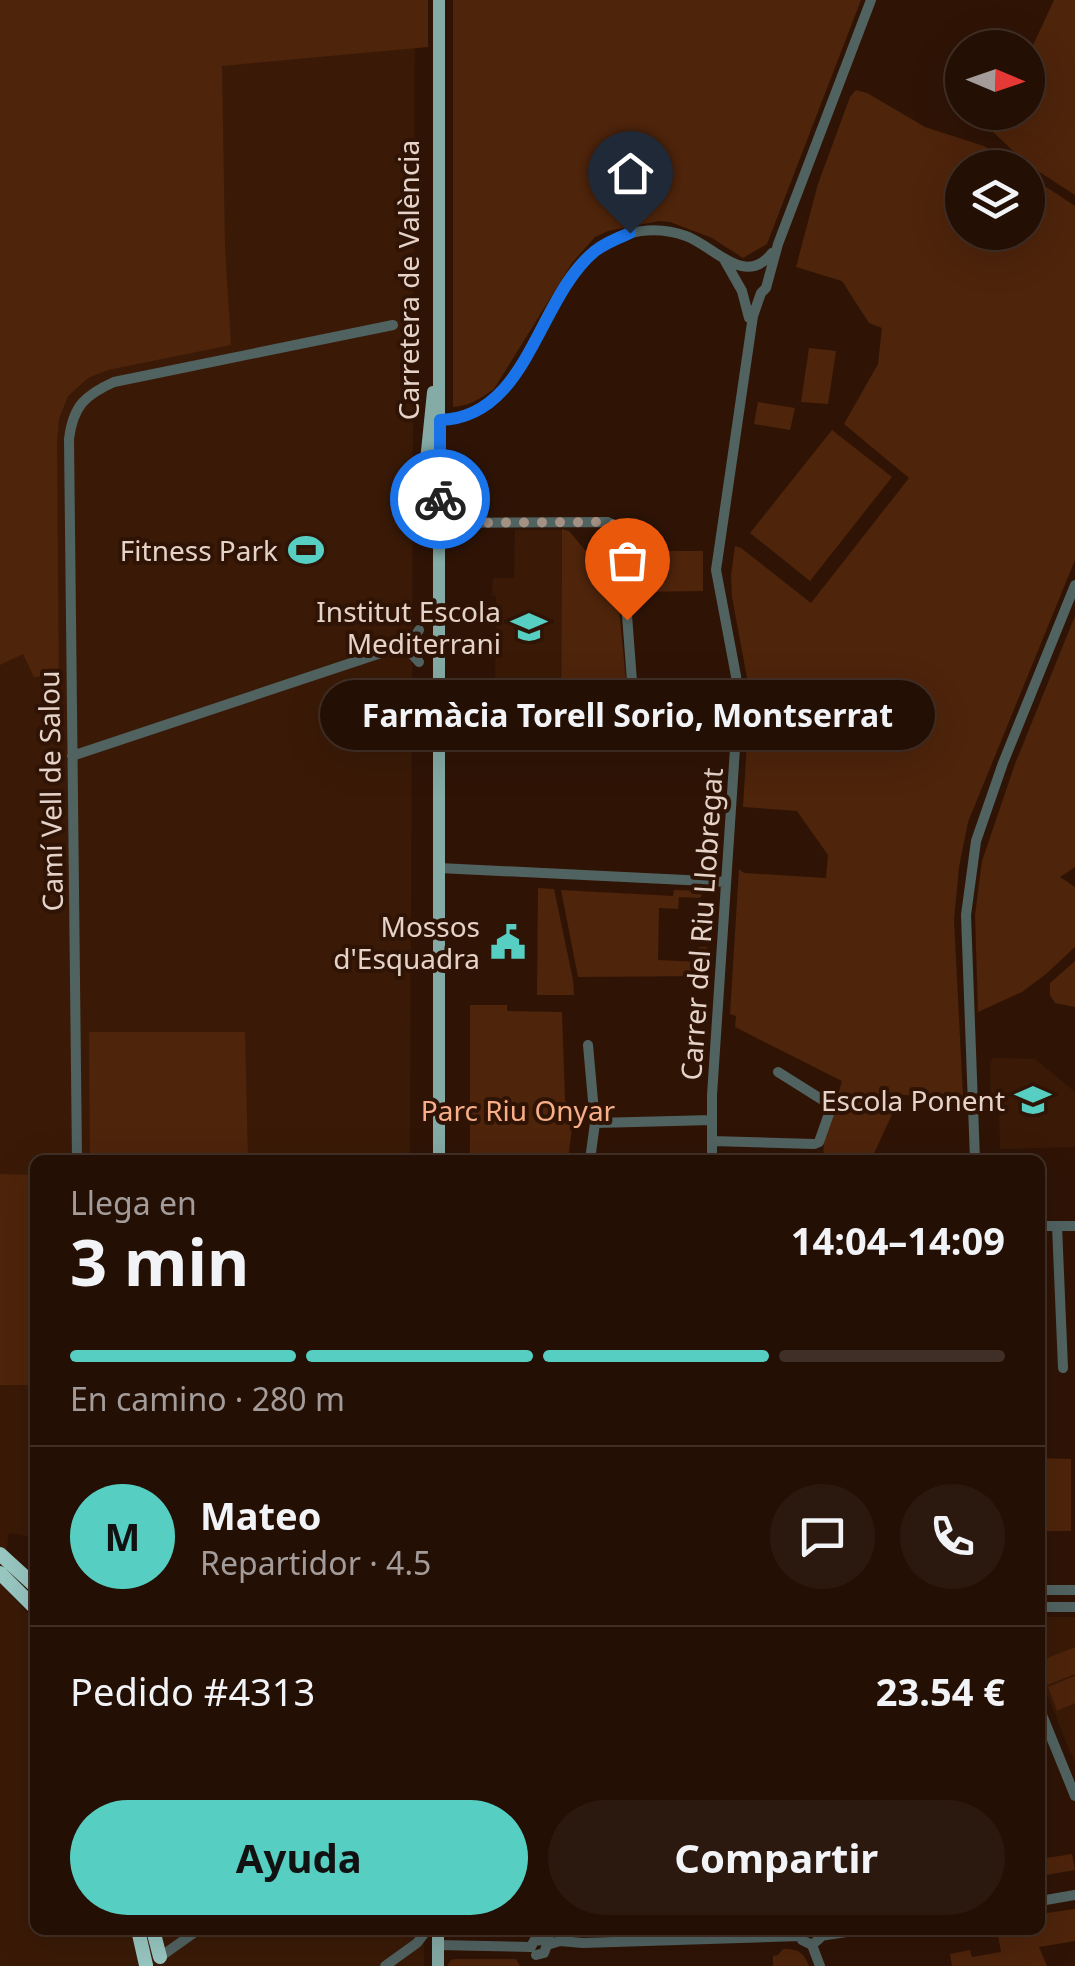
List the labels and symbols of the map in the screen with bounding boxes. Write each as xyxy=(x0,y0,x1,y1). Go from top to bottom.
north arrow xyxy=(945,30,1045,130)
pin xyxy=(588,131,673,234)
street label: Carretera de València xyxy=(389,140,427,420)
courier xyxy=(390,449,490,549)
pin xyxy=(585,518,670,621)
place label: Fitness Park xyxy=(120,531,278,569)
sports icon: Fitness Park xyxy=(287,531,325,569)
place label: Institut Escola Mediterrani xyxy=(316,592,501,662)
school or university icon: Institut Escola Mediterrani xyxy=(510,608,548,646)
street label: Camí Vell de Salou xyxy=(29,670,71,912)
callout: Farmàcia Torell Sorio, Montserrat xyxy=(320,680,934,750)
street label: Carrer del Riu Llobregat xyxy=(671,766,731,1082)
place label: Mossos d'Esquadra xyxy=(333,907,480,977)
public building icon: Mossos d'Esquadra xyxy=(489,923,527,961)
place label: Escola Ponent xyxy=(821,1081,1005,1119)
school or university icon: Escola Ponent xyxy=(1014,1081,1052,1119)
park label: Parc Riu Onyar xyxy=(421,1091,616,1129)

